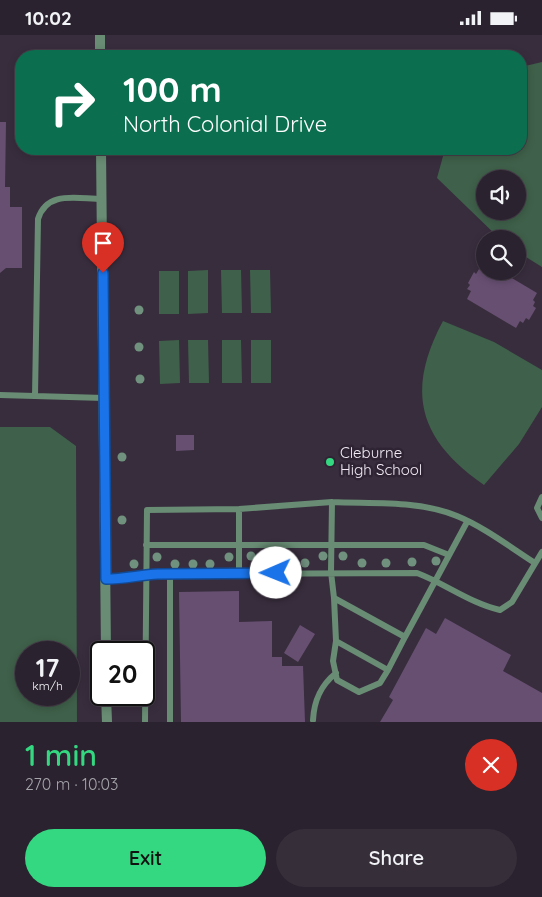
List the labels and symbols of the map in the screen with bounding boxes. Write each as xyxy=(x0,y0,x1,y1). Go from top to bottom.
pin xyxy=(82,222,124,273)
place label: Cleburne High School xyxy=(340,443,422,479)
marker: Cleburne High School xyxy=(324,456,336,468)
position arrow xyxy=(249,546,301,598)
speed limit sign: 20 xyxy=(90,641,155,706)

